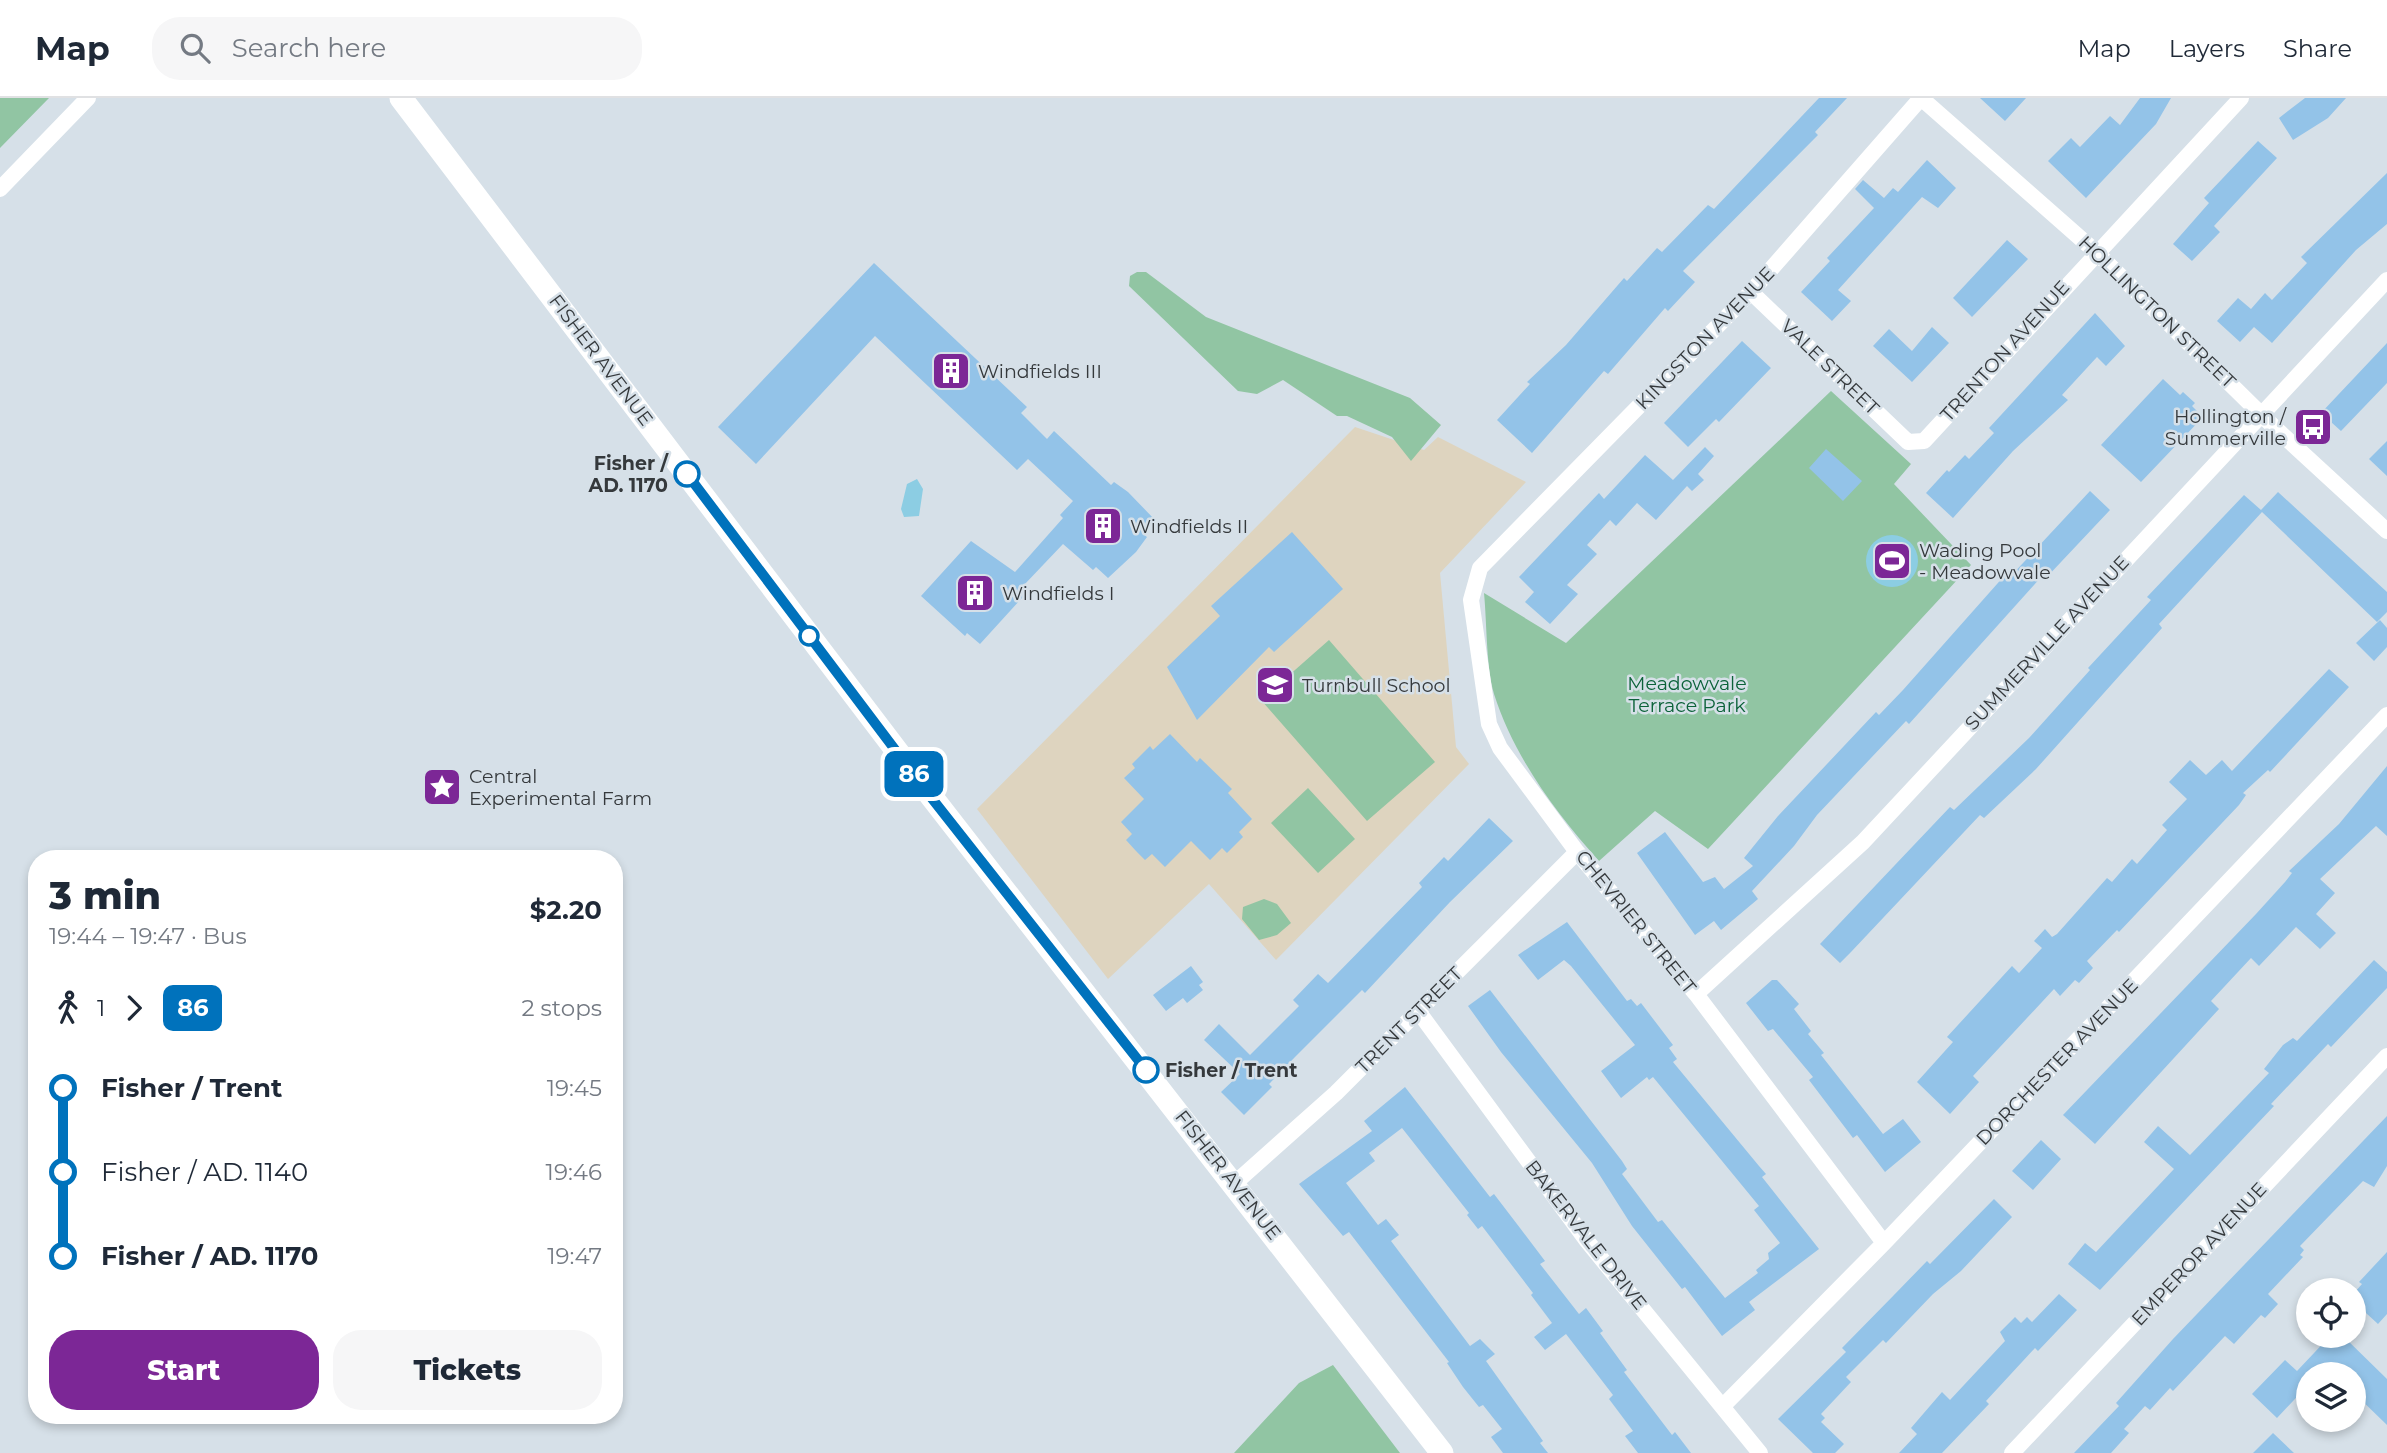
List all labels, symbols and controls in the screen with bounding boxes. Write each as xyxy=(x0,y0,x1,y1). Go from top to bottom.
search box xyxy=(152,17,642,80)
text: Map xyxy=(35,28,110,68)
icon: search xyxy=(176,29,214,67)
text: Search here xyxy=(232,32,386,64)
text: Map xyxy=(2077,34,2131,63)
text: Layers xyxy=(2169,34,2245,63)
text: Share xyxy=(2283,34,2352,63)
street label: HOLLINGTON STREET xyxy=(2074,231,2240,393)
street label: KINGSTON AVENUE xyxy=(1631,262,1779,414)
street label: TRENTON AVENUE xyxy=(1936,276,2074,426)
street label: FISHER AVENUE xyxy=(544,290,658,430)
street label: VALE STREET xyxy=(1776,314,1884,420)
building icon: Windfields III xyxy=(930,350,972,392)
place label: Windfields III xyxy=(978,360,1102,383)
place label: Hollington / Summerville xyxy=(2165,405,2288,450)
bus stop icon: Hollington / Summerville xyxy=(2292,406,2334,448)
place label: Fisher / AD. 1170 xyxy=(588,452,670,497)
marker: Fisher / AD. 1170 xyxy=(674,461,700,487)
building icon: Windfields II xyxy=(1082,505,1124,547)
place label: Windfields II xyxy=(1130,515,1248,538)
place label: Wading Pool - Meadowvale xyxy=(1919,539,2051,584)
sports icon: Wading Pool - Meadowvale xyxy=(1871,540,1913,582)
street label: SUMMERVILLE AVENUE xyxy=(1960,551,2134,735)
building icon: Windfields I xyxy=(954,572,996,614)
place label: Windfields I xyxy=(1002,582,1114,605)
unlabelled marker xyxy=(799,626,819,646)
school or university icon: Turnbull School xyxy=(1254,664,1296,706)
park label: Meadowvale Terrace Park xyxy=(1627,672,1747,717)
place label: Turnbull School xyxy=(1302,674,1451,697)
line badge: 86 xyxy=(883,751,946,797)
text: 86 xyxy=(898,759,930,788)
place label: Central Experimental Farm xyxy=(469,765,652,810)
place icon: Central Experimental Farm xyxy=(421,766,463,808)
street label: CHEVRIER STREET xyxy=(1571,846,1701,998)
text: 3 min xyxy=(49,872,161,919)
text: $2.20 xyxy=(530,894,602,926)
text: 19:44 – 19:47 · Bus xyxy=(49,922,247,950)
street label: TRENT STREET xyxy=(1351,962,1467,1078)
street label: DORCHESTER AVENUE xyxy=(1971,974,2143,1150)
icon: walk xyxy=(49,989,87,1027)
icon: forward xyxy=(115,989,153,1027)
text: 86 xyxy=(177,993,208,1022)
text: 1 xyxy=(97,994,105,1022)
text: 2 stops xyxy=(522,994,602,1022)
marker: Fisher / Trent xyxy=(1133,1057,1159,1083)
place label: Fisher / Trent xyxy=(1165,1059,1297,1082)
text: Fisher / Trent xyxy=(101,1072,282,1104)
text: 19:45 xyxy=(547,1074,602,1102)
street label: FISHER AVENUE xyxy=(1170,1106,1286,1244)
text: Fisher / AD. 1140 xyxy=(101,1156,308,1188)
street label: BAKERVALE DRIVE xyxy=(1520,1156,1652,1314)
text: 19:46 xyxy=(546,1158,602,1186)
street label: EMPEROR AVENUE xyxy=(2127,1178,2271,1330)
text: Fisher / AD. 1170 xyxy=(101,1240,319,1272)
text: 19:47 xyxy=(547,1242,602,1270)
map controls xyxy=(2296,1278,2366,1432)
button: locate xyxy=(2296,1278,2366,1348)
button: Start xyxy=(49,1330,319,1410)
button: Tickets xyxy=(333,1330,602,1410)
button: layers xyxy=(2296,1362,2366,1432)

